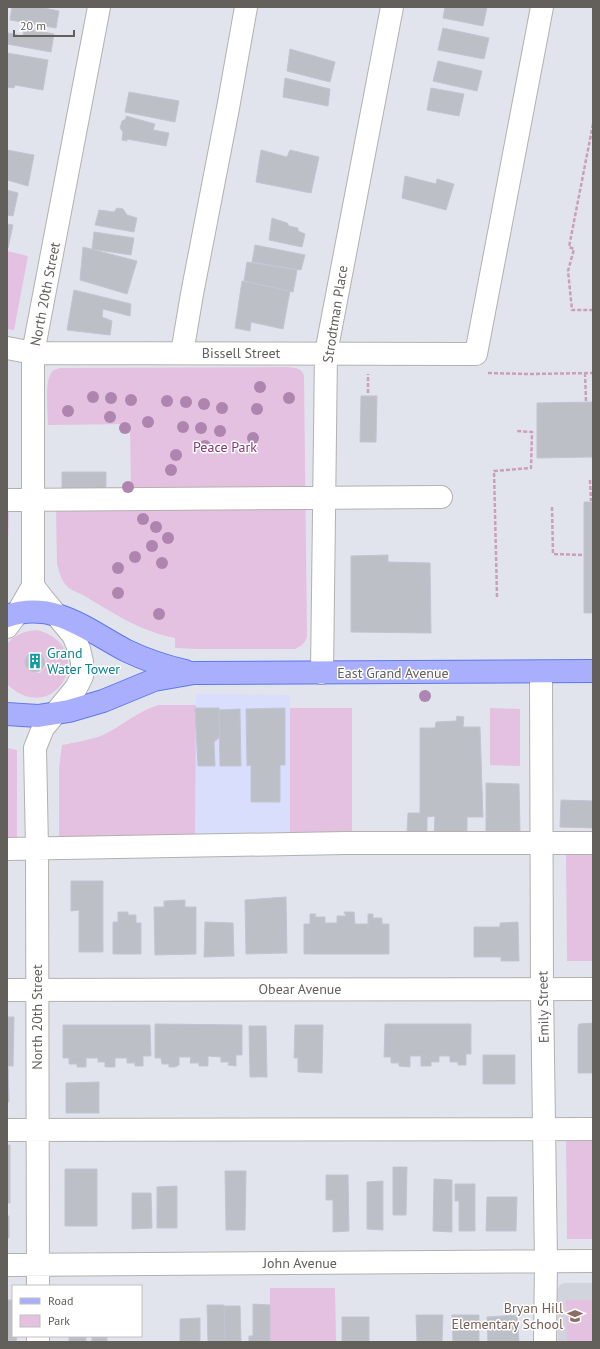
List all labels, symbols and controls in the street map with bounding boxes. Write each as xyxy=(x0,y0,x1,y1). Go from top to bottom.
scale bar xyxy=(14,12,74,38)
text: 20 m xyxy=(20,18,46,33)
street label: North 20th Street xyxy=(26,240,64,347)
street label: Strodtman Place xyxy=(318,264,352,364)
street label: Bissell Street xyxy=(202,344,281,362)
park label: Peace Park xyxy=(193,438,257,456)
place label: Grand Water Tower xyxy=(47,644,120,678)
building icon: Grand Water Tower xyxy=(26,652,44,670)
street label: East Grand Avenue xyxy=(337,664,449,682)
street label: North 20th Street xyxy=(28,964,46,1070)
street label: Emily Street xyxy=(533,970,553,1043)
street label: Obear Avenue xyxy=(259,980,341,998)
street label: John Avenue xyxy=(262,1254,337,1272)
legend xyxy=(12,1285,142,1337)
text: Road xyxy=(48,1293,73,1308)
place label: Bryan Hill Elementary School xyxy=(451,1299,563,1333)
school or university icon: Bryan Hill Elementary School xyxy=(566,1307,584,1325)
text: Park xyxy=(48,1313,70,1328)

